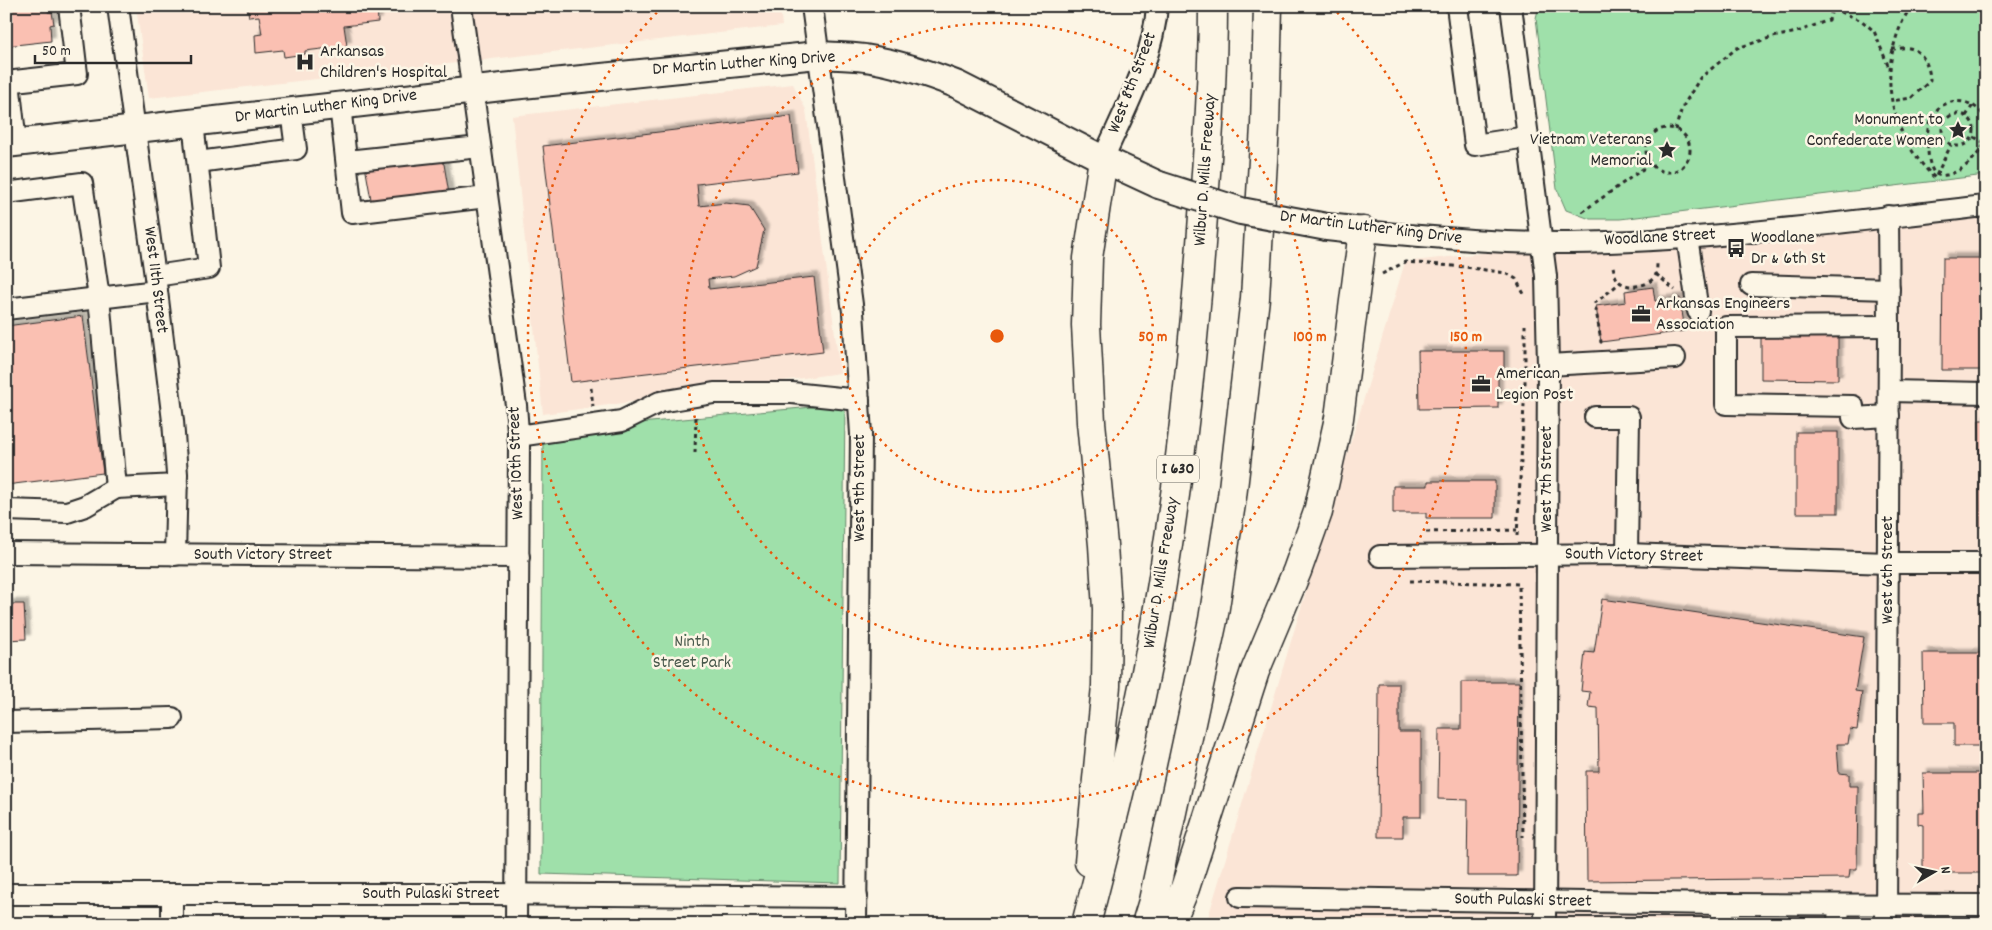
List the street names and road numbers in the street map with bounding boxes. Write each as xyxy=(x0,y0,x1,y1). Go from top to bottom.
street label: West 8th Street xyxy=(1102,28,1164,137)
street label: Dr Martin Luther King Drive xyxy=(652,45,836,83)
street label: Dr Martin Luther King Drive xyxy=(233,83,419,131)
street label: Wilbur D. Mills Freeway xyxy=(1188,92,1224,247)
street label: Dr Martin Luther King Drive xyxy=(1278,204,1464,252)
street label: Woodlane Street xyxy=(1604,223,1717,253)
street label: West 11th Street xyxy=(136,225,174,335)
street label: West 10th Street xyxy=(503,406,531,520)
street label: West 7th Street xyxy=(1535,426,1560,532)
street label: West 9th Street xyxy=(848,434,873,542)
road number: I 630 xyxy=(1157,456,1199,482)
street label: Wilbur D. Mills Freeway xyxy=(1138,495,1186,650)
street label: West 6th Street xyxy=(1876,516,1901,624)
street label: South Victory Street xyxy=(1565,542,1704,570)
street label: South Victory Street xyxy=(194,543,333,568)
street label: South Pulaski Street xyxy=(362,882,500,907)
street label: South Pulaski Street xyxy=(1454,887,1592,915)

